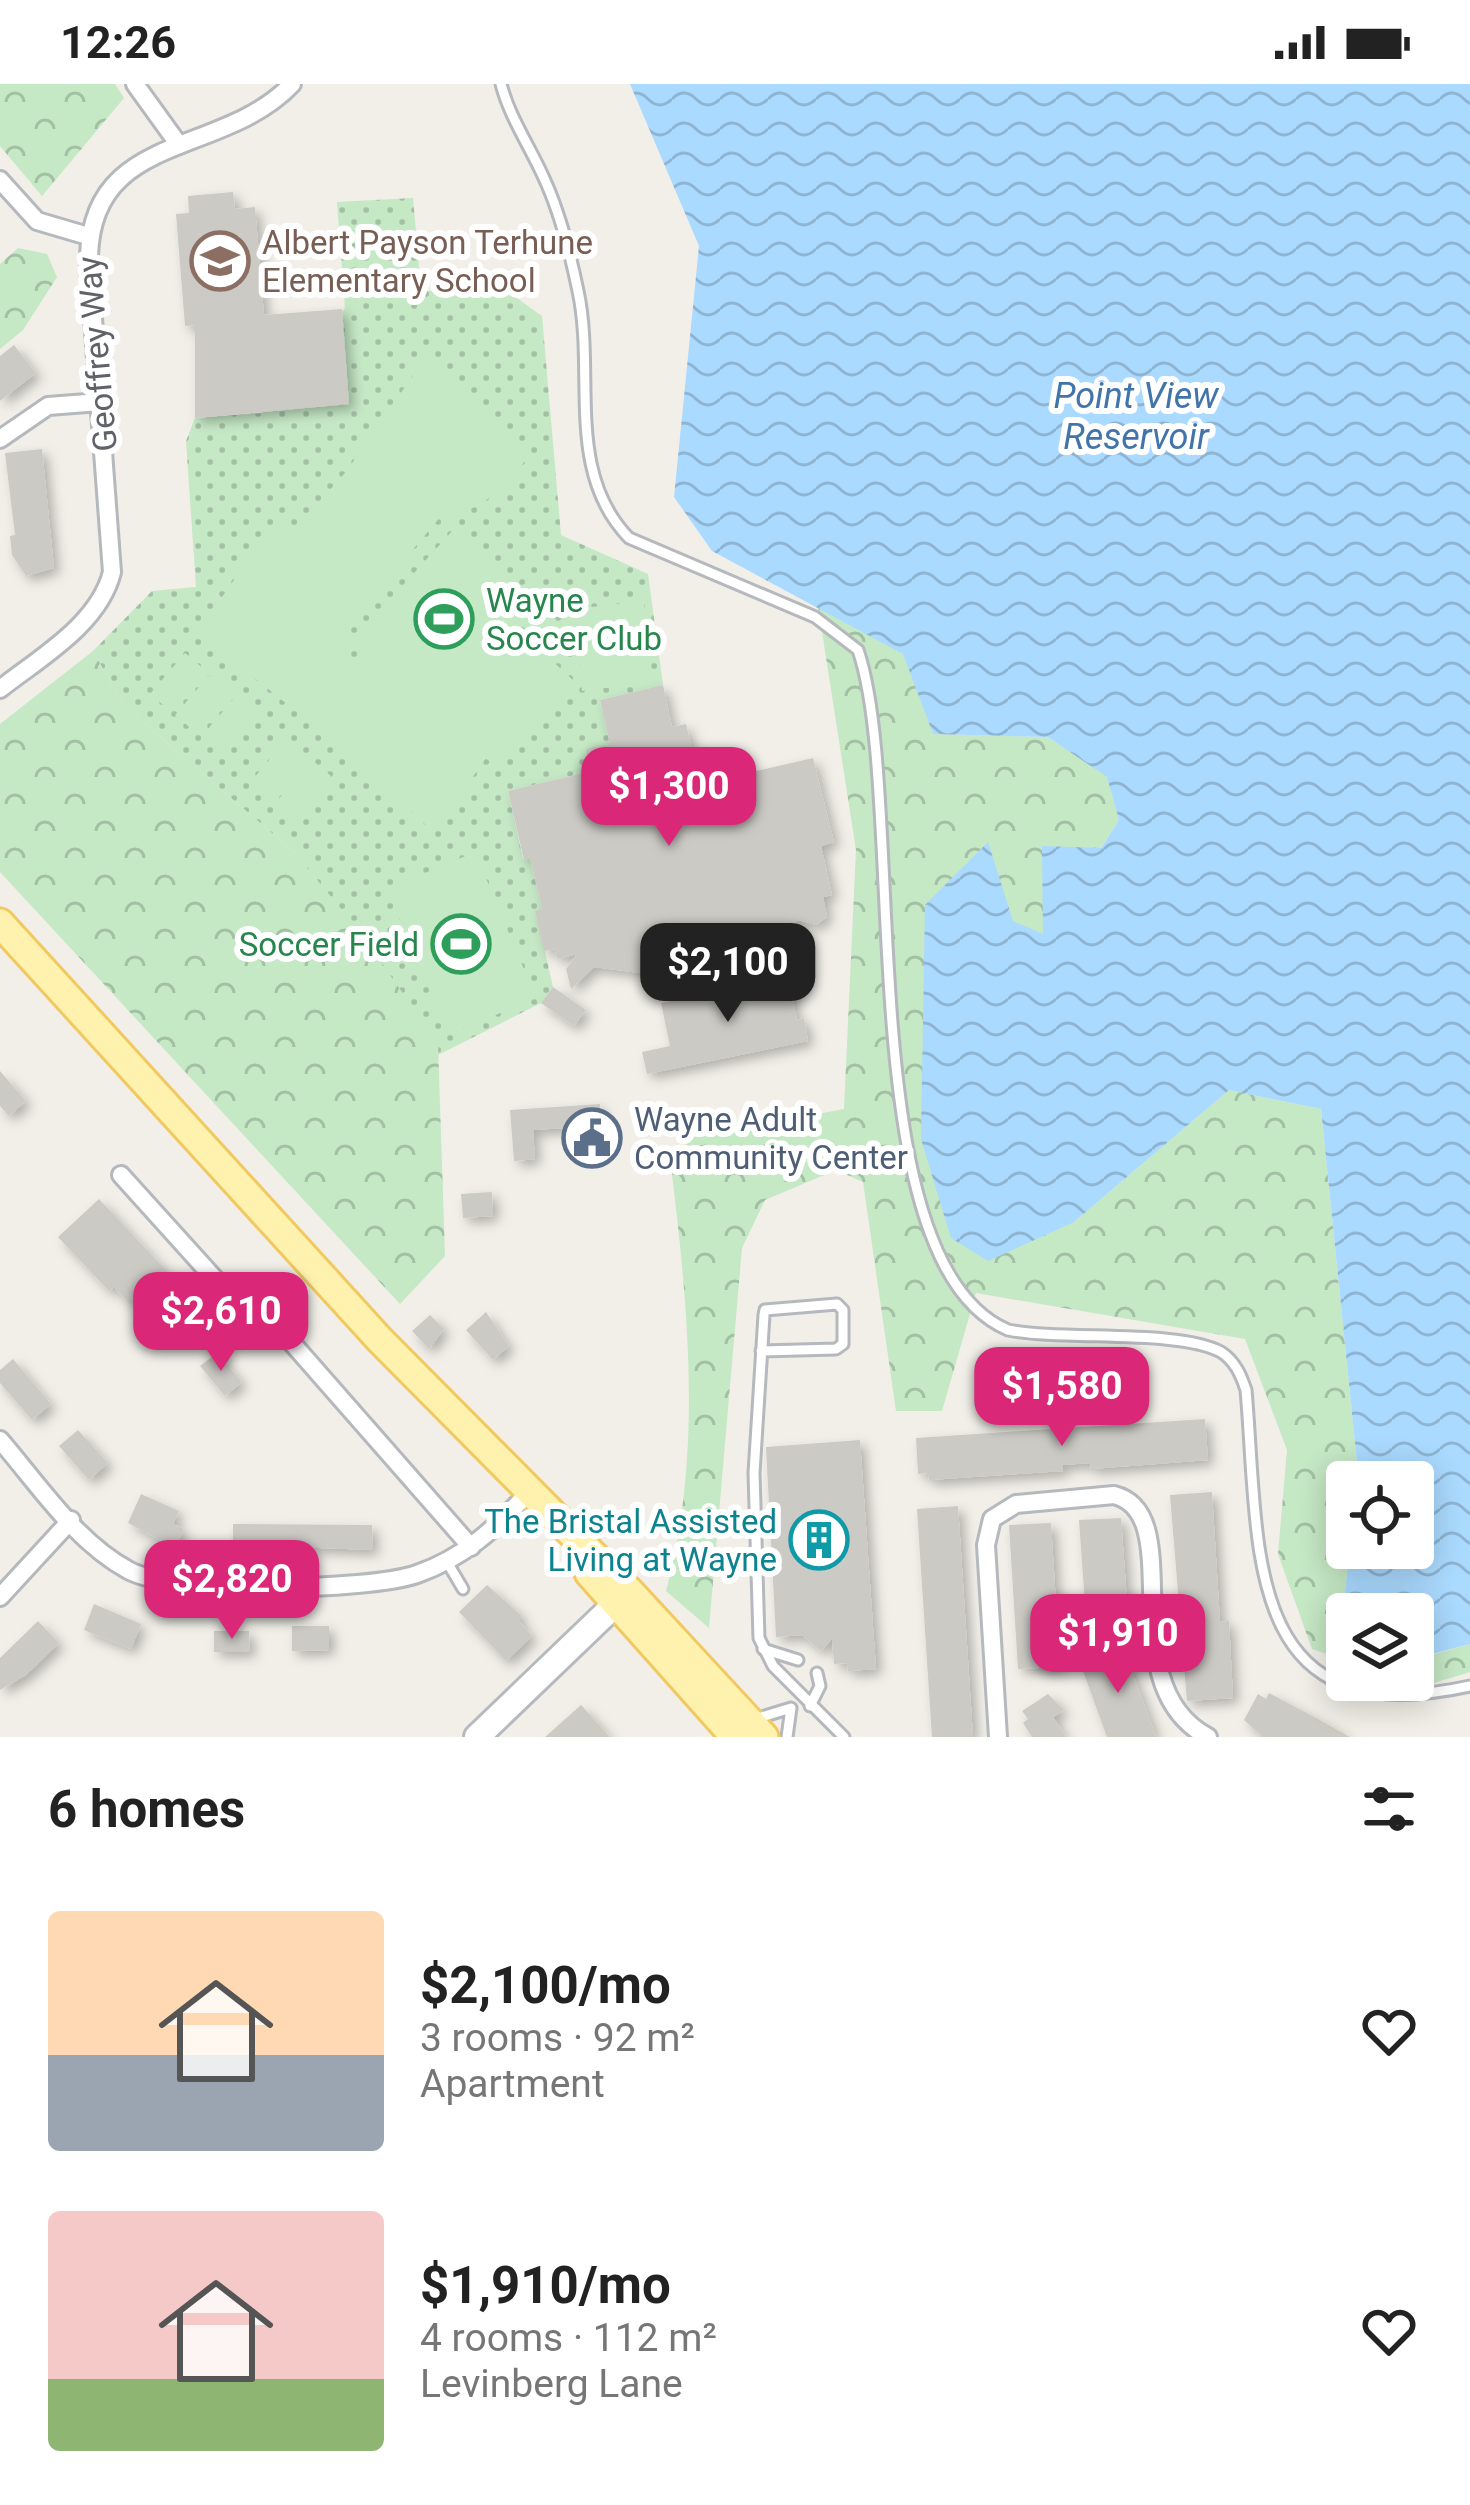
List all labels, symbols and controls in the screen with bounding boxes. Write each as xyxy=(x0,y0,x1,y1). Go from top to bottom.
text: 12:26 xyxy=(60,16,176,69)
place label: Albert Payson Terhune Elementary School xyxy=(262,223,593,300)
school or university icon: Albert Payson Terhune Elementary School xyxy=(189,230,251,292)
street label: Geoffrey Way xyxy=(69,254,125,453)
water label: Point View Reservoir xyxy=(1053,375,1219,458)
place label: Wayne Soccer Club xyxy=(486,581,662,658)
sports icon: Wayne Soccer Club xyxy=(413,588,475,650)
pin: $1,300 xyxy=(571,747,767,849)
text: $1,300 xyxy=(608,763,730,809)
sports icon: Soccer Field xyxy=(430,913,492,975)
pin: $2,100 xyxy=(630,923,826,1025)
place label: Soccer Field xyxy=(239,925,419,964)
text: $2,100 xyxy=(667,939,789,985)
place label: Wayne Adult Community Center xyxy=(634,1100,908,1177)
public building icon: Wayne Adult Community Center xyxy=(561,1107,623,1169)
pin: $2,610 xyxy=(123,1272,319,1374)
text: $2,610 xyxy=(160,1288,282,1334)
pin: $1,580 xyxy=(964,1347,1160,1449)
text: $1,580 xyxy=(1001,1363,1123,1409)
map controls xyxy=(1326,1461,1434,1701)
button: locate xyxy=(1326,1461,1434,1569)
place label: The Bristal Assisted Living at Wayne xyxy=(484,1502,777,1579)
building icon: The Bristal Assisted Living at Wayne xyxy=(788,1509,850,1571)
pin: $2,820 xyxy=(134,1540,330,1642)
text: $2,820 xyxy=(171,1556,293,1602)
button: layers xyxy=(1326,1593,1434,1701)
pin: $1,910 xyxy=(1020,1594,1216,1696)
text: $1,910 xyxy=(1057,1610,1179,1656)
icon: filters xyxy=(1356,1776,1422,1842)
text: 6 homes xyxy=(48,1780,245,1839)
text: $2,100/mo xyxy=(420,1956,671,2015)
icon: home xyxy=(144,1959,288,2103)
icon: heart xyxy=(1356,1998,1422,2064)
text: 3 rooms · 92 m² xyxy=(420,2015,695,2061)
text: Apartment xyxy=(420,2061,605,2107)
text: $1,910/mo xyxy=(420,2256,671,2315)
icon: home xyxy=(144,2259,288,2403)
icon: heart xyxy=(1356,2298,1422,2364)
text: 4 rooms · 112 m² xyxy=(420,2315,717,2361)
text: Levinberg Lane xyxy=(420,2361,683,2407)

